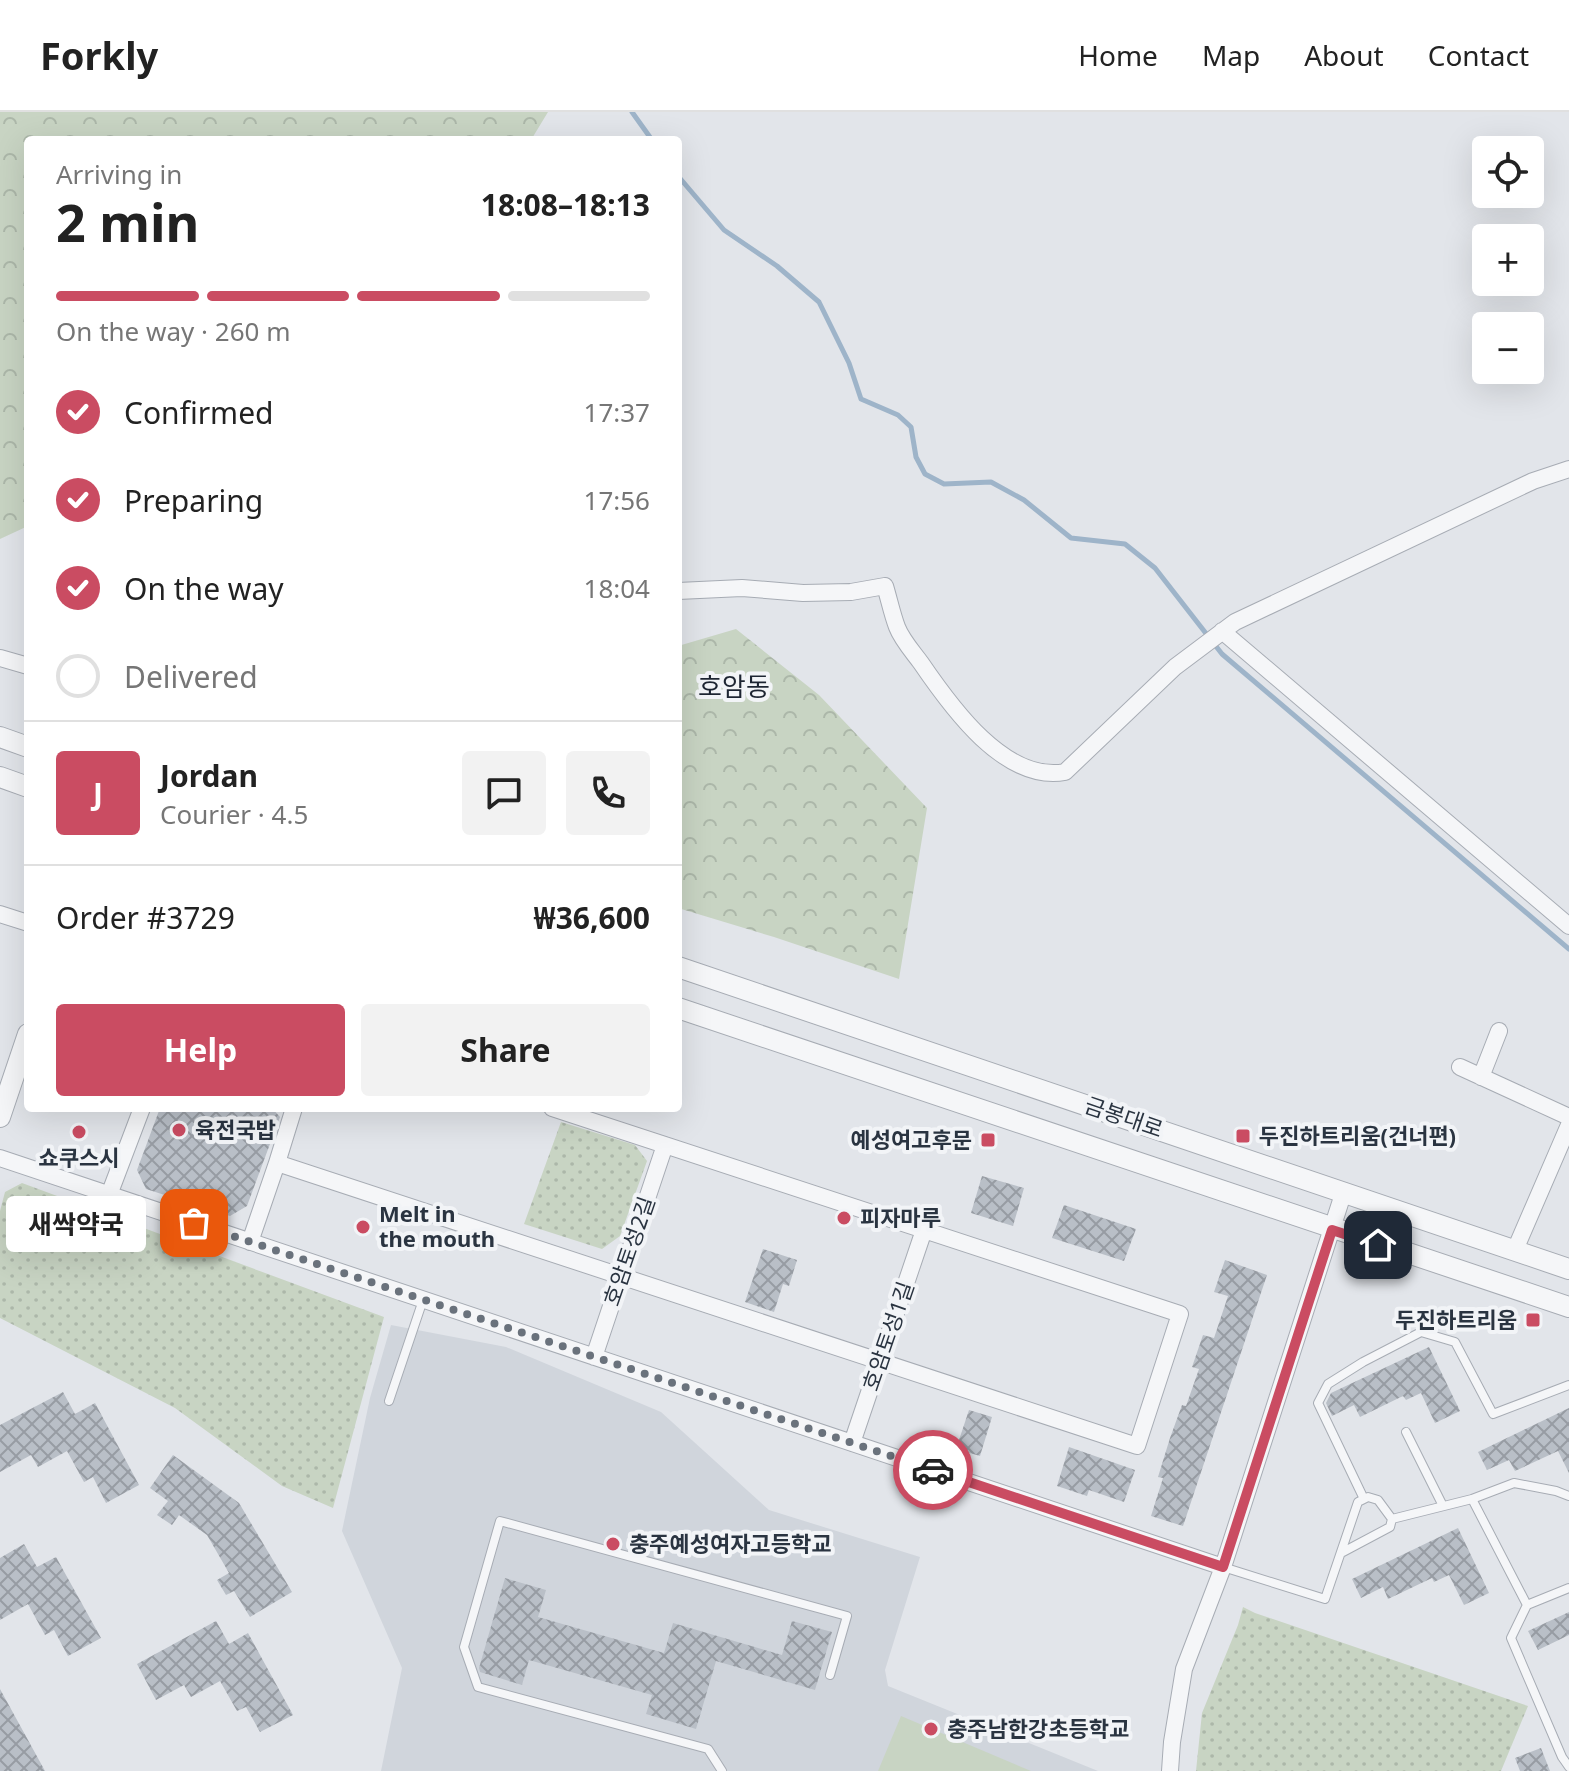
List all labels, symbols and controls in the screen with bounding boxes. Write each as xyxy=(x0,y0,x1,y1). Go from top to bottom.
text: Forkly xyxy=(40,29,158,81)
text: Home xyxy=(1078,36,1158,74)
text: Map xyxy=(1202,36,1260,74)
text: About xyxy=(1304,36,1384,74)
text: Contact xyxy=(1428,36,1529,74)
map controls xyxy=(1472,136,1544,384)
button: locate xyxy=(1472,136,1544,208)
text: Arriving in xyxy=(56,156,182,192)
text: 18:08–18:13 xyxy=(481,184,650,225)
text: 2 min xyxy=(56,186,199,257)
button: + xyxy=(1472,224,1544,296)
button: − xyxy=(1472,312,1544,384)
text: On the way · 260 m xyxy=(56,313,290,349)
icon: check xyxy=(56,390,100,434)
text: Confirmed xyxy=(124,392,274,433)
text: 17:37 xyxy=(584,394,650,430)
icon: check xyxy=(56,478,100,522)
text: Preparing xyxy=(124,480,263,521)
text: 17:56 xyxy=(584,482,650,518)
icon: check xyxy=(56,566,100,610)
text: On the way xyxy=(124,568,284,609)
text: 18:04 xyxy=(584,570,650,606)
text: Delivered xyxy=(124,656,258,697)
district label: 호암동 xyxy=(698,668,770,704)
button: chat xyxy=(462,751,546,835)
button: phone xyxy=(566,751,650,835)
text: Jordan xyxy=(160,755,258,796)
text: J xyxy=(93,773,103,814)
text: Courier · 4.5 xyxy=(160,796,308,832)
text: Order #3729 xyxy=(56,897,235,938)
text: ₩36,600 xyxy=(534,897,650,938)
button: Help xyxy=(56,1004,345,1096)
button: Share xyxy=(361,1004,650,1096)
street label: 금봉대로 xyxy=(1081,1089,1167,1143)
place label: 육전국밥 xyxy=(195,1114,276,1144)
place label: 두진하트리움(건너편) xyxy=(1259,1120,1456,1150)
marker: 육전국밥 xyxy=(170,1121,188,1139)
marker: 쇼쿠스시 xyxy=(70,1123,88,1141)
place label: 예성여고후문 xyxy=(851,1124,972,1154)
marker: 두진하트리움(건너편) xyxy=(1234,1127,1252,1145)
marker: 예성여고후문 xyxy=(979,1131,997,1149)
place label: 쇼쿠스시 xyxy=(39,1142,119,1172)
pin xyxy=(160,1189,228,1257)
street label: 호암토성2길 xyxy=(595,1192,661,1309)
callout: 새싹약국 xyxy=(6,1195,146,1251)
place label: Melt in the mouth xyxy=(379,1198,495,1253)
icon: bag xyxy=(172,1201,216,1245)
place label: 피자마루 xyxy=(860,1202,941,1232)
text: 새싹약국 xyxy=(28,1206,124,1242)
marker: 피자마루 xyxy=(835,1209,853,1227)
pin xyxy=(1344,1211,1412,1279)
marker: Melt in the mouth xyxy=(354,1218,372,1236)
icon: home xyxy=(1356,1223,1400,1267)
street label: 호암토성1길 xyxy=(854,1277,920,1394)
place label: 두진하트리움 xyxy=(1396,1304,1517,1334)
marker: 두진하트리움 xyxy=(1524,1311,1542,1329)
courier xyxy=(893,1430,973,1510)
icon: car xyxy=(911,1448,955,1492)
place label: 충주예성여자고등학교 xyxy=(629,1528,831,1558)
marker: 충주예성여자고등학교 xyxy=(604,1535,622,1553)
place label: 충주남한강초등학교 xyxy=(947,1713,1129,1743)
marker: 충주남한강초등학교 xyxy=(922,1720,940,1738)

